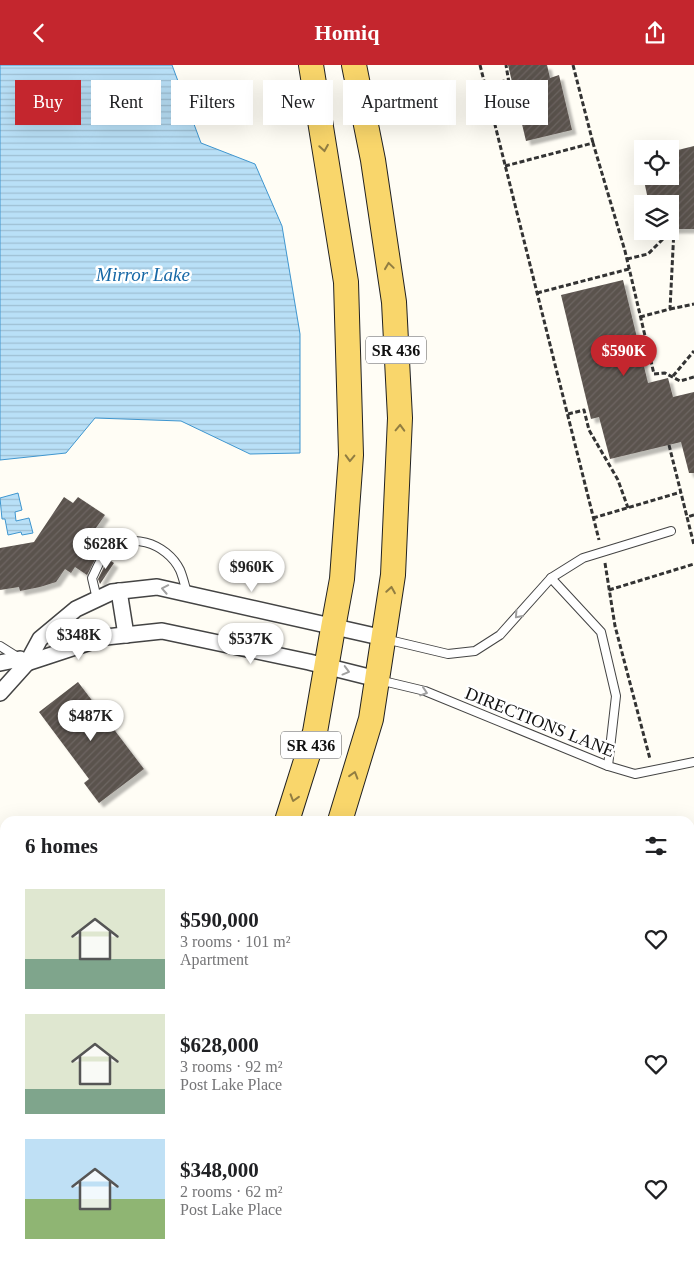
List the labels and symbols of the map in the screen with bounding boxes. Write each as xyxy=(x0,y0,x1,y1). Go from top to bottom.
one-way arrow xyxy=(319,143,329,152)
one-way arrow xyxy=(384,262,394,270)
water label: Mirror Lake xyxy=(95,264,190,285)
pin: $590K xyxy=(589,335,659,377)
road number: SR 436 xyxy=(366,337,426,363)
one-way arrow xyxy=(394,424,405,432)
one-way arrow xyxy=(345,454,356,462)
pin: $628K xyxy=(71,527,141,570)
pin: $960K xyxy=(217,551,287,593)
one-way arrow xyxy=(161,584,170,594)
one-way arrow xyxy=(385,586,396,594)
one-way arrow xyxy=(515,609,524,618)
pin: $348K xyxy=(44,619,114,661)
pin: $537K xyxy=(216,623,286,665)
one-way arrow xyxy=(341,665,350,676)
street label: DIRECTIONS LANE xyxy=(462,683,618,761)
one-way arrow xyxy=(419,686,428,696)
pin: $487K xyxy=(56,699,126,742)
road number: SR 436 xyxy=(281,731,341,759)
one-way arrow xyxy=(348,771,358,779)
one-way arrow xyxy=(290,793,300,802)

